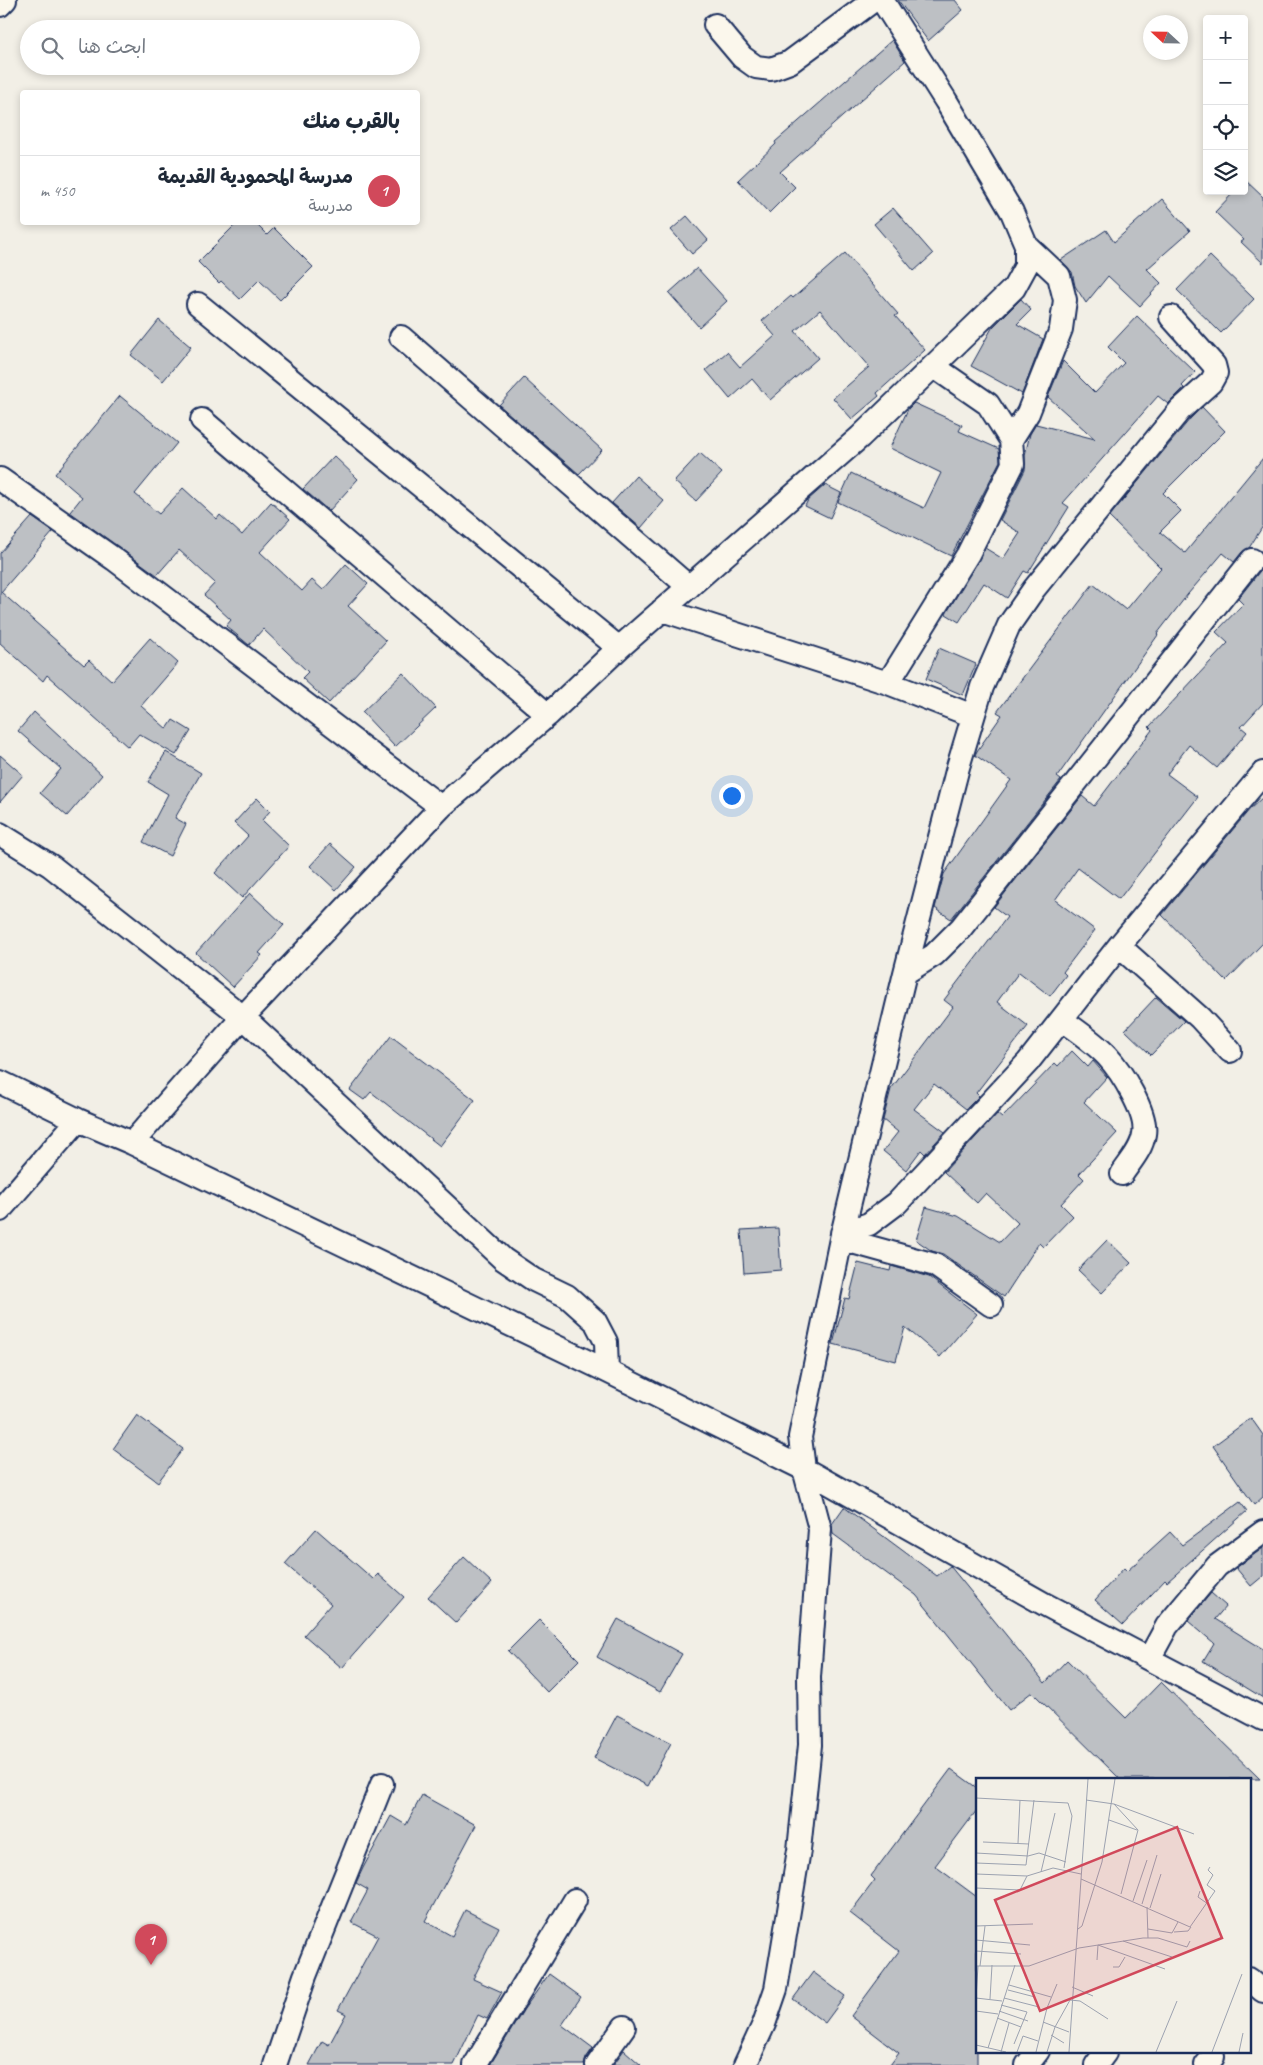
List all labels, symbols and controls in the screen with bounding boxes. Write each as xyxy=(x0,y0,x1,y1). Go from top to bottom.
north arrow xyxy=(1143,15,1188,60)
map controls xyxy=(1203,15,1248,195)
button: + xyxy=(1203,15,1248,60)
search box xyxy=(20,20,420,75)
icon: search xyxy=(38,34,66,62)
text: ابحث هنا xyxy=(78,35,146,59)
button: − xyxy=(1203,60,1248,105)
button: locate xyxy=(1203,105,1248,150)
text: بالقرب منك xyxy=(303,108,400,134)
button: layers xyxy=(1203,150,1248,195)
text: مدرسة المحمودية القديمة xyxy=(158,165,353,189)
text: 450 m xyxy=(40,181,74,201)
text: 1 xyxy=(380,181,388,201)
text: مدرسة xyxy=(308,196,353,216)
your location xyxy=(719,783,745,809)
inset map xyxy=(976,1778,1250,2052)
pin: 1 xyxy=(135,1924,167,1965)

